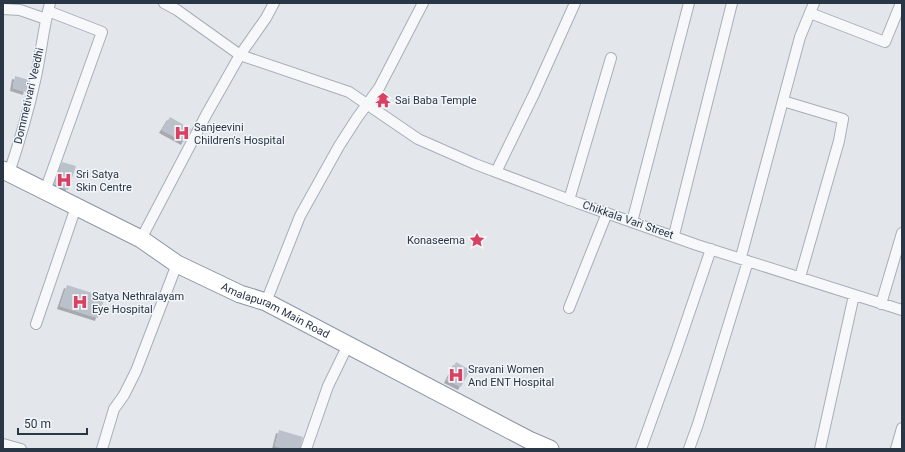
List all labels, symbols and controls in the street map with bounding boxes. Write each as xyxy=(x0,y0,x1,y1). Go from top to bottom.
street label: Dommetivari Veedhi xyxy=(12,46,46,146)
temple icon: Sai Baba Temple xyxy=(374,91,392,109)
place label: Sai Baba Temple xyxy=(395,94,477,107)
place label: Sanjeevini Children's Hospital xyxy=(194,121,285,147)
hospital icon: Sanjeevini Children's Hospital xyxy=(173,124,191,142)
place label: Sri Satya Skin Centre xyxy=(76,168,132,194)
hospital icon: Sri Satya Skin Centre xyxy=(55,171,73,189)
street label: Chikkala Vari Street xyxy=(581,198,676,242)
place icon: Konaseema xyxy=(468,231,486,249)
place label: Konaseema xyxy=(407,234,465,247)
street label: Amalapuram Main Road xyxy=(219,280,332,341)
place label: Satya Nethralayam Eye Hospital xyxy=(92,290,184,316)
hospital icon: Satya Nethralayam Eye Hospital xyxy=(71,293,89,311)
place label: Sravani Women And ENT Hospital xyxy=(468,363,554,389)
hospital icon: Sravani Women And ENT Hospital xyxy=(447,366,465,384)
scale bar xyxy=(18,410,87,436)
text: 50 m xyxy=(24,417,51,431)

